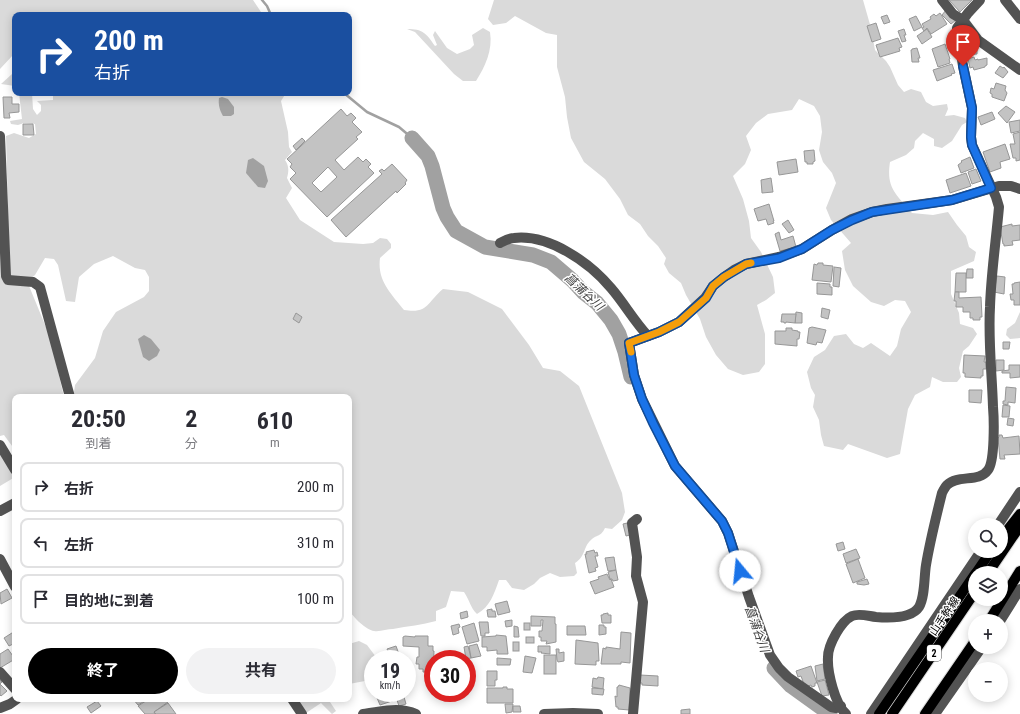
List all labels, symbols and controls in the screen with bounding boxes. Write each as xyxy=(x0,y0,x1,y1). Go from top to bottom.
text: 200 m xyxy=(94,24,164,57)
pin xyxy=(946,25,980,66)
icon: right xyxy=(28,28,80,80)
icon: arrive xyxy=(952,31,974,53)
text: 右折 xyxy=(94,62,130,83)
water label: 菖蒲谷川 xyxy=(562,271,608,315)
text: 20:50 xyxy=(71,405,126,433)
text: 2 xyxy=(185,405,197,433)
text: 610 xyxy=(257,407,293,435)
text: m xyxy=(270,435,280,450)
text: 到着 xyxy=(85,436,111,451)
text: 分 xyxy=(185,436,198,451)
icon: right xyxy=(30,476,52,498)
text: 200 m xyxy=(297,478,334,496)
text: 右折 xyxy=(64,480,94,498)
map controls xyxy=(968,518,1008,702)
button: search xyxy=(968,518,1008,558)
icon: left xyxy=(30,532,52,554)
text: 310 m xyxy=(297,534,334,552)
text: 左折 xyxy=(64,536,94,554)
position arrow xyxy=(719,550,761,592)
button: layers xyxy=(968,566,1008,606)
icon: arrive xyxy=(30,588,52,610)
text: 100 m xyxy=(297,590,334,608)
text: 目的地に到着 xyxy=(64,592,154,610)
street label: 山手幹線 xyxy=(927,594,962,638)
water label: 菖蒲谷川 xyxy=(742,604,772,656)
button: + xyxy=(968,614,1008,654)
road number: 2 xyxy=(927,645,941,661)
button: 終了 xyxy=(28,648,178,694)
button: 共有 xyxy=(186,648,336,694)
speed limit sign: 30 xyxy=(424,650,476,702)
text: 19 xyxy=(380,659,400,683)
button: − xyxy=(968,662,1008,702)
text: km/h xyxy=(380,680,400,691)

